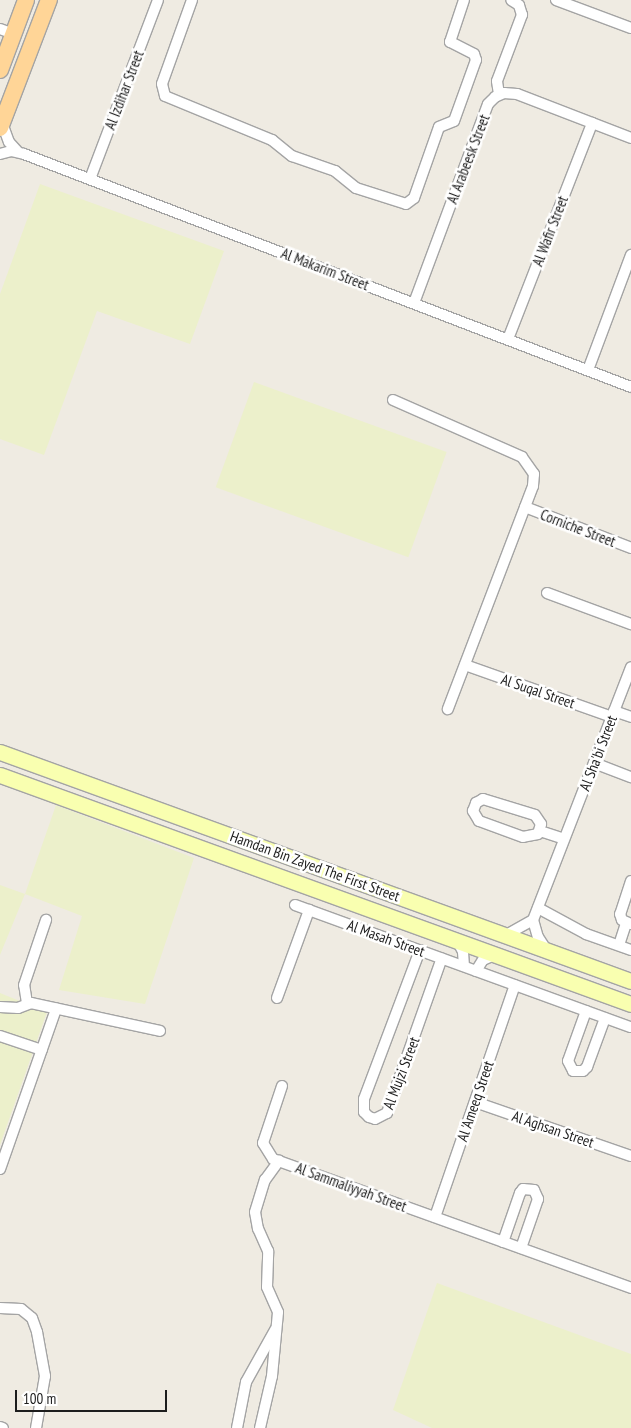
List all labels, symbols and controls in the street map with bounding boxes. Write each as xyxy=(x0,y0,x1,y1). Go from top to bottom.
street label: Al Izdihar Street xyxy=(101,48,147,132)
street label: Al Arabeesk Street xyxy=(443,111,493,207)
street label: Al Wafir Street xyxy=(528,193,572,269)
street label: Al Makarim Street xyxy=(279,244,371,294)
street label: Corniche Street xyxy=(538,505,618,551)
street label: Al Suqal Street xyxy=(499,670,577,712)
street label: Al Sha'bi Street xyxy=(575,713,621,793)
street label: Hamdan Bin Zayed The First Street xyxy=(228,827,402,905)
street label: Al Masah Street xyxy=(345,916,427,960)
street label: Al Mujzi Street xyxy=(379,1034,423,1112)
street label: Al 'Ameeq Street xyxy=(453,1058,497,1144)
street label: Al Aghsan Street xyxy=(510,1107,596,1151)
street label: Al Sammaliyyah Street xyxy=(293,1159,409,1215)
scale bar xyxy=(18,1380,170,1412)
text: 100 m xyxy=(23,1389,56,1408)

